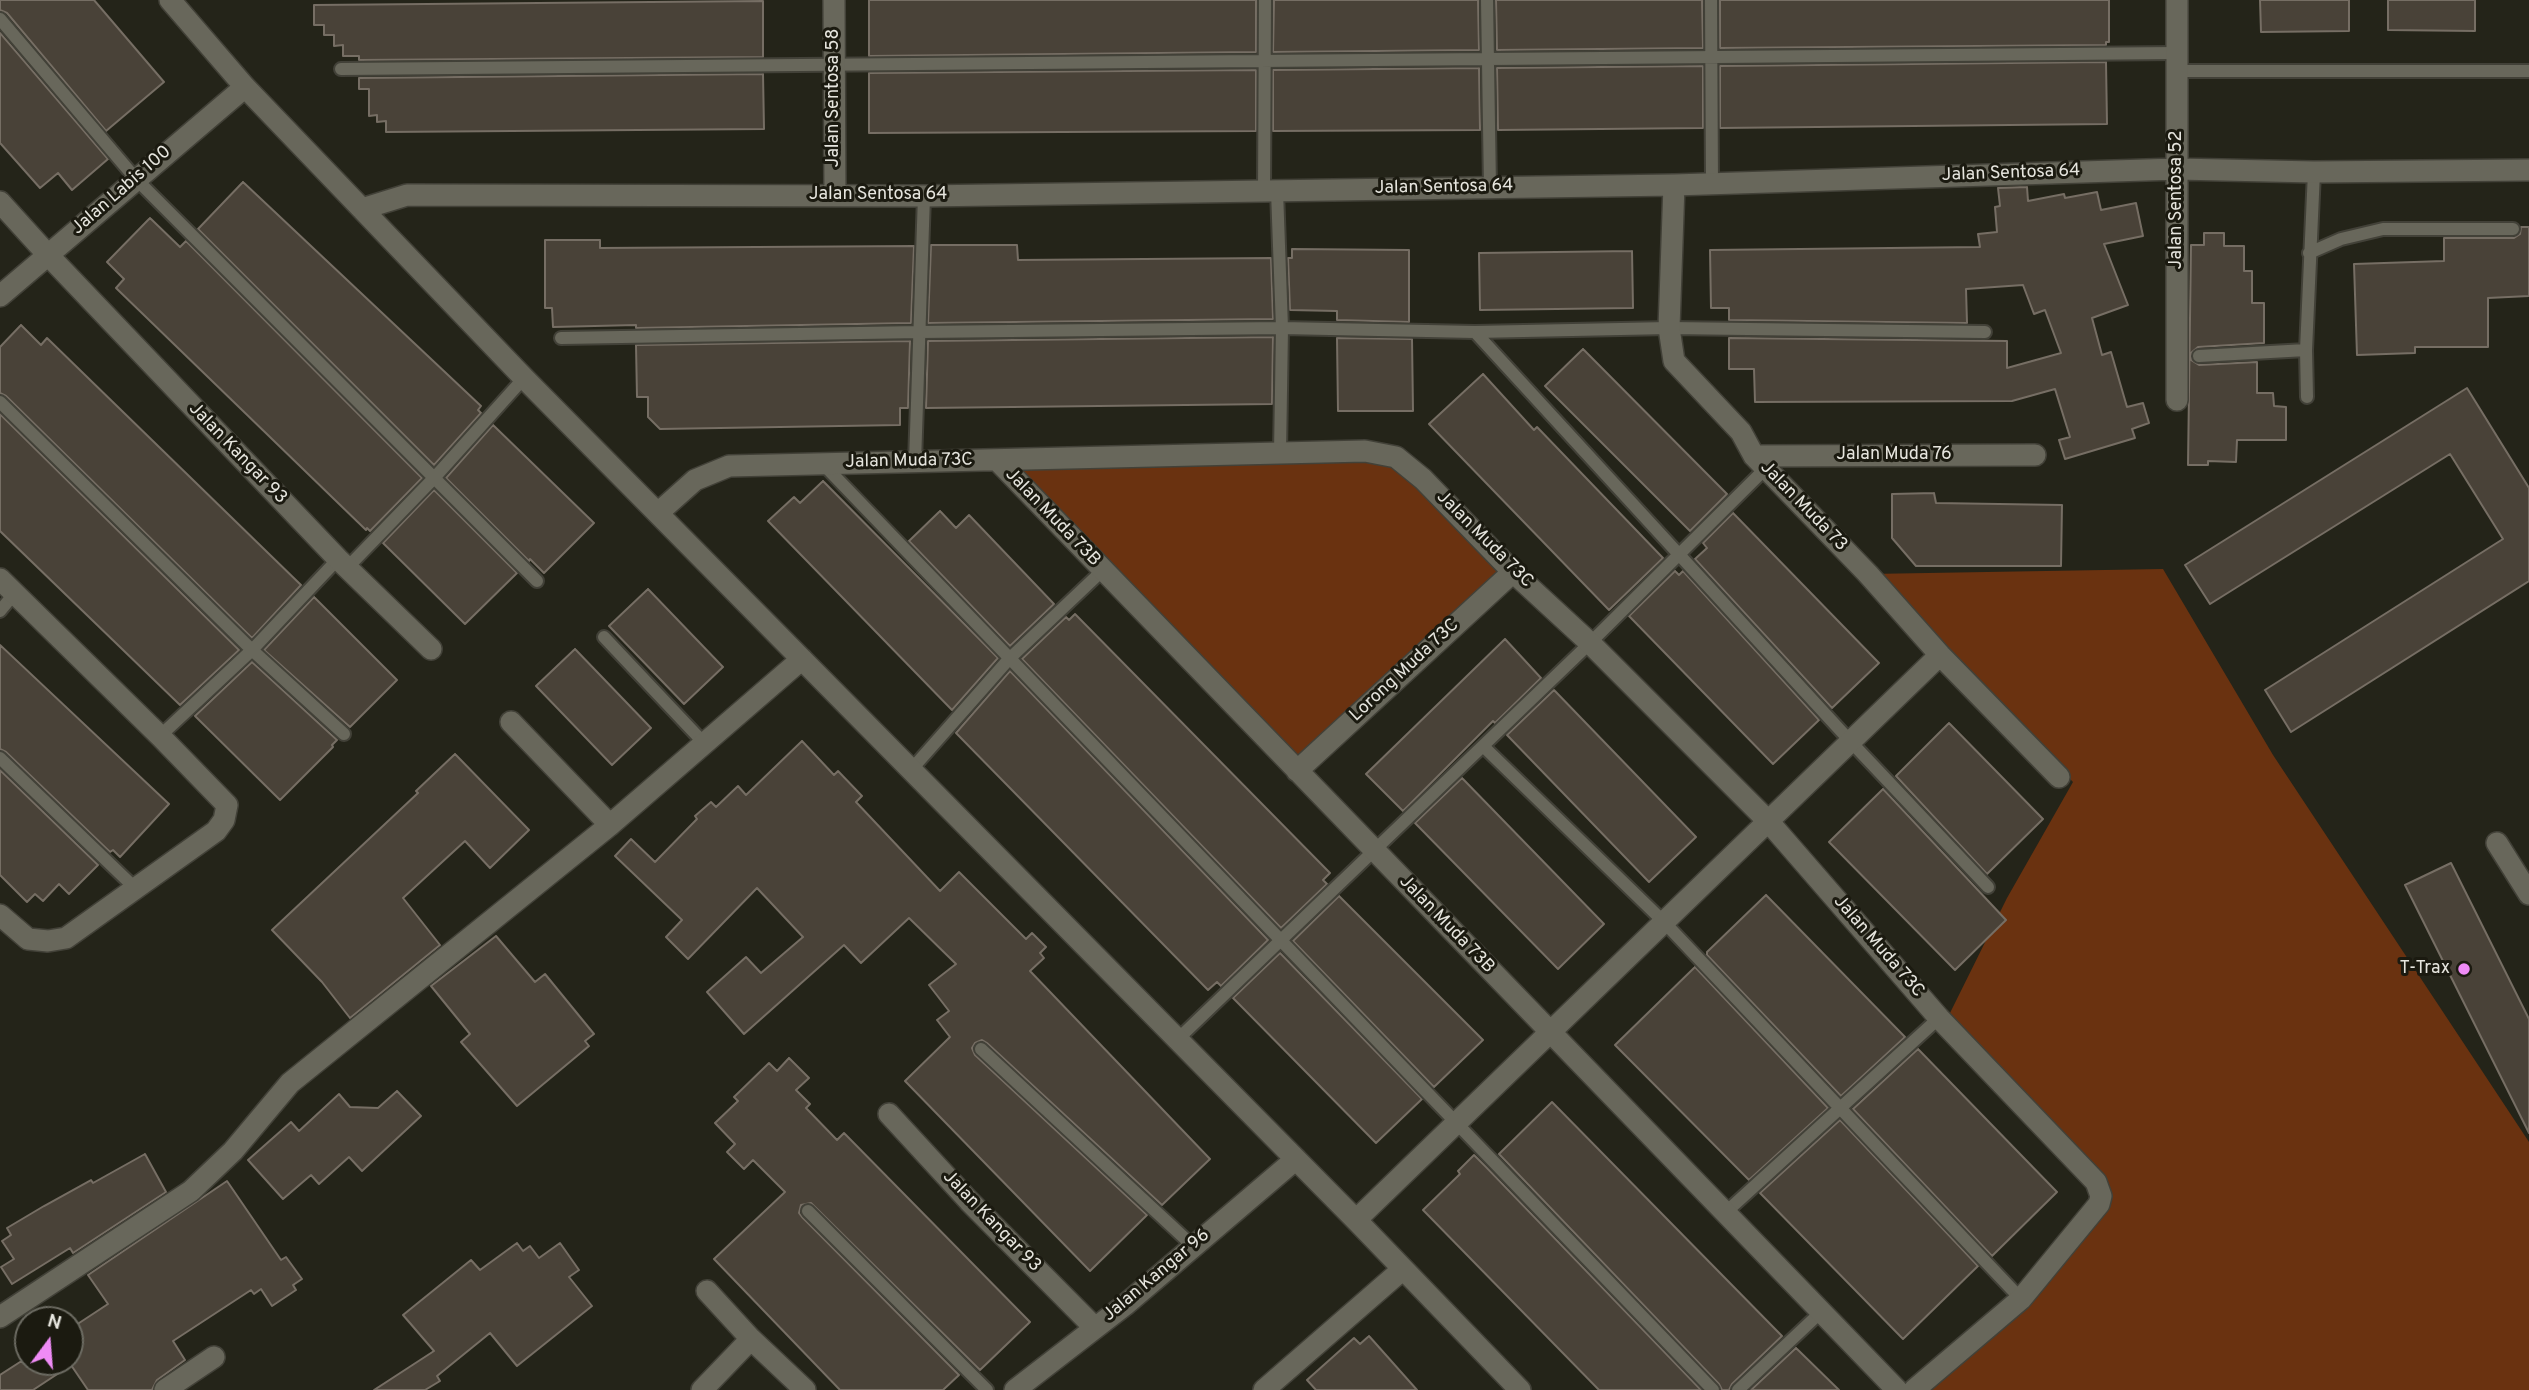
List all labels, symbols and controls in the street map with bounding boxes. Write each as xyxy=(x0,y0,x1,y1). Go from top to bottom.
street label: Jalan Sentosa 58 xyxy=(823,29,845,167)
street label: Jalan Sentosa 52 xyxy=(2166,131,2188,269)
street label: Jalan Labis 100 xyxy=(68,142,176,240)
street label: Jalan Sentosa 64 xyxy=(1941,161,2081,187)
street label: Jalan Sentosa 64 xyxy=(1375,176,1513,200)
street label: Jalan Sentosa 64 xyxy=(809,184,947,206)
street label: Jalan Kangar 93 xyxy=(183,399,291,509)
street label: Jalan Muda 76 xyxy=(1836,444,1952,466)
street label: Jalan Muda 73C xyxy=(845,450,973,474)
street label: Jalan Muda 73 xyxy=(1755,458,1851,556)
street label: Jalan Muda 73B xyxy=(1000,464,1104,572)
street label: Jalan Muda 73C xyxy=(1431,487,1537,593)
street label: Lorong Muda 73C xyxy=(1346,615,1464,727)
street label: Jalan Muda 73B xyxy=(1394,871,1498,979)
street label: Jalan Muda 73C xyxy=(1828,892,1928,1002)
place label: T-Trax xyxy=(2400,958,2450,980)
marker: T-Trax xyxy=(2456,961,2472,977)
street label: Jalan Kangar 93 xyxy=(937,1167,1045,1277)
street label: Jalan Kangar 96 xyxy=(1099,1225,1215,1327)
north arrow xyxy=(14,1306,84,1376)
text: N xyxy=(44,1309,64,1336)

